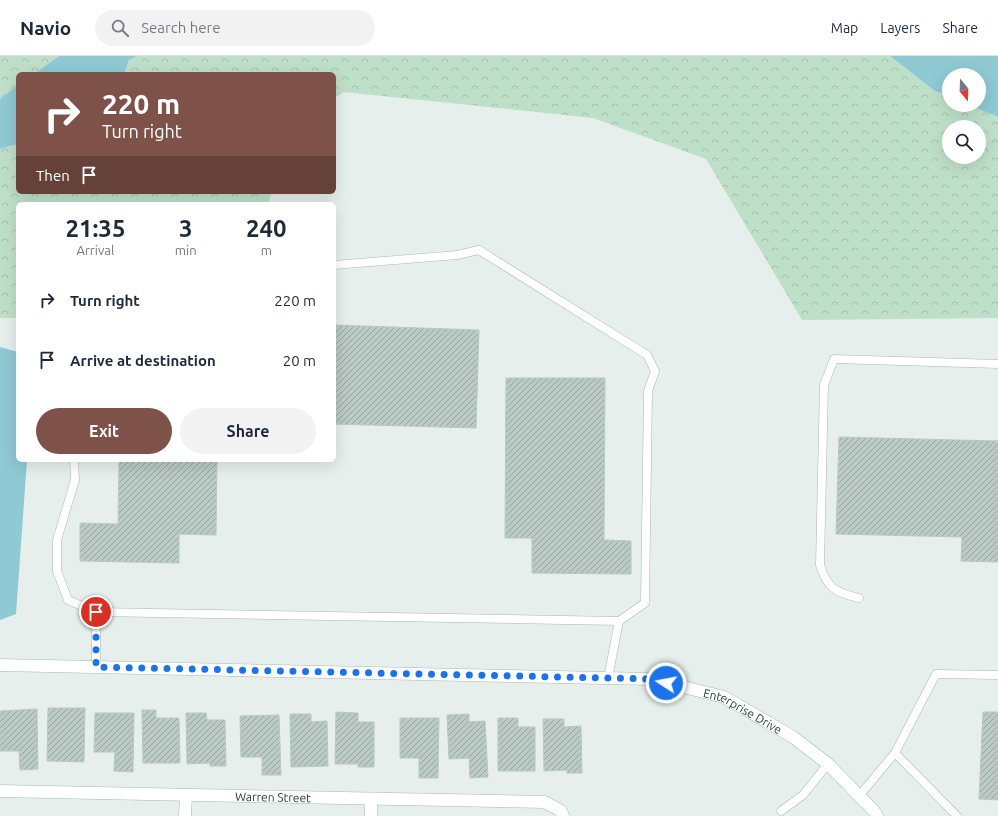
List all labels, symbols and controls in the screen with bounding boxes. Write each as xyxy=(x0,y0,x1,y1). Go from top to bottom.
search box xyxy=(95,10,375,46)
text: Navio xyxy=(20,17,71,39)
icon: search xyxy=(109,17,131,39)
text: Search here xyxy=(141,19,220,36)
text: Map xyxy=(831,20,858,36)
text: Layers xyxy=(880,20,920,36)
text: Share xyxy=(942,20,978,36)
north arrow xyxy=(942,68,986,112)
map controls xyxy=(942,68,986,164)
icon: right xyxy=(36,88,88,140)
text: 220 m xyxy=(102,88,180,119)
button: search xyxy=(942,120,986,164)
text: Turn right xyxy=(102,121,182,141)
icon: arrive xyxy=(78,164,100,186)
text: Then xyxy=(36,167,70,184)
text: 21:35 xyxy=(65,215,125,242)
text: 3 xyxy=(179,215,192,242)
text: 240 xyxy=(246,215,287,242)
text: Arrival xyxy=(76,243,114,257)
text: min xyxy=(175,243,197,257)
text: m xyxy=(261,243,272,257)
icon: right xyxy=(36,289,58,311)
text: Turn right xyxy=(70,292,140,309)
text: 220 m xyxy=(274,292,316,309)
icon: arrive xyxy=(36,349,58,371)
text: Arrive at destination xyxy=(70,352,216,369)
text: 20 m xyxy=(283,352,316,369)
button: Exit xyxy=(36,408,172,454)
button: Share xyxy=(180,408,316,454)
pin xyxy=(79,595,113,629)
icon: arrive xyxy=(85,601,107,623)
position arrow xyxy=(645,662,687,704)
street label: Enterprise Drive xyxy=(702,686,785,736)
street label: Warren Street xyxy=(235,789,311,804)

